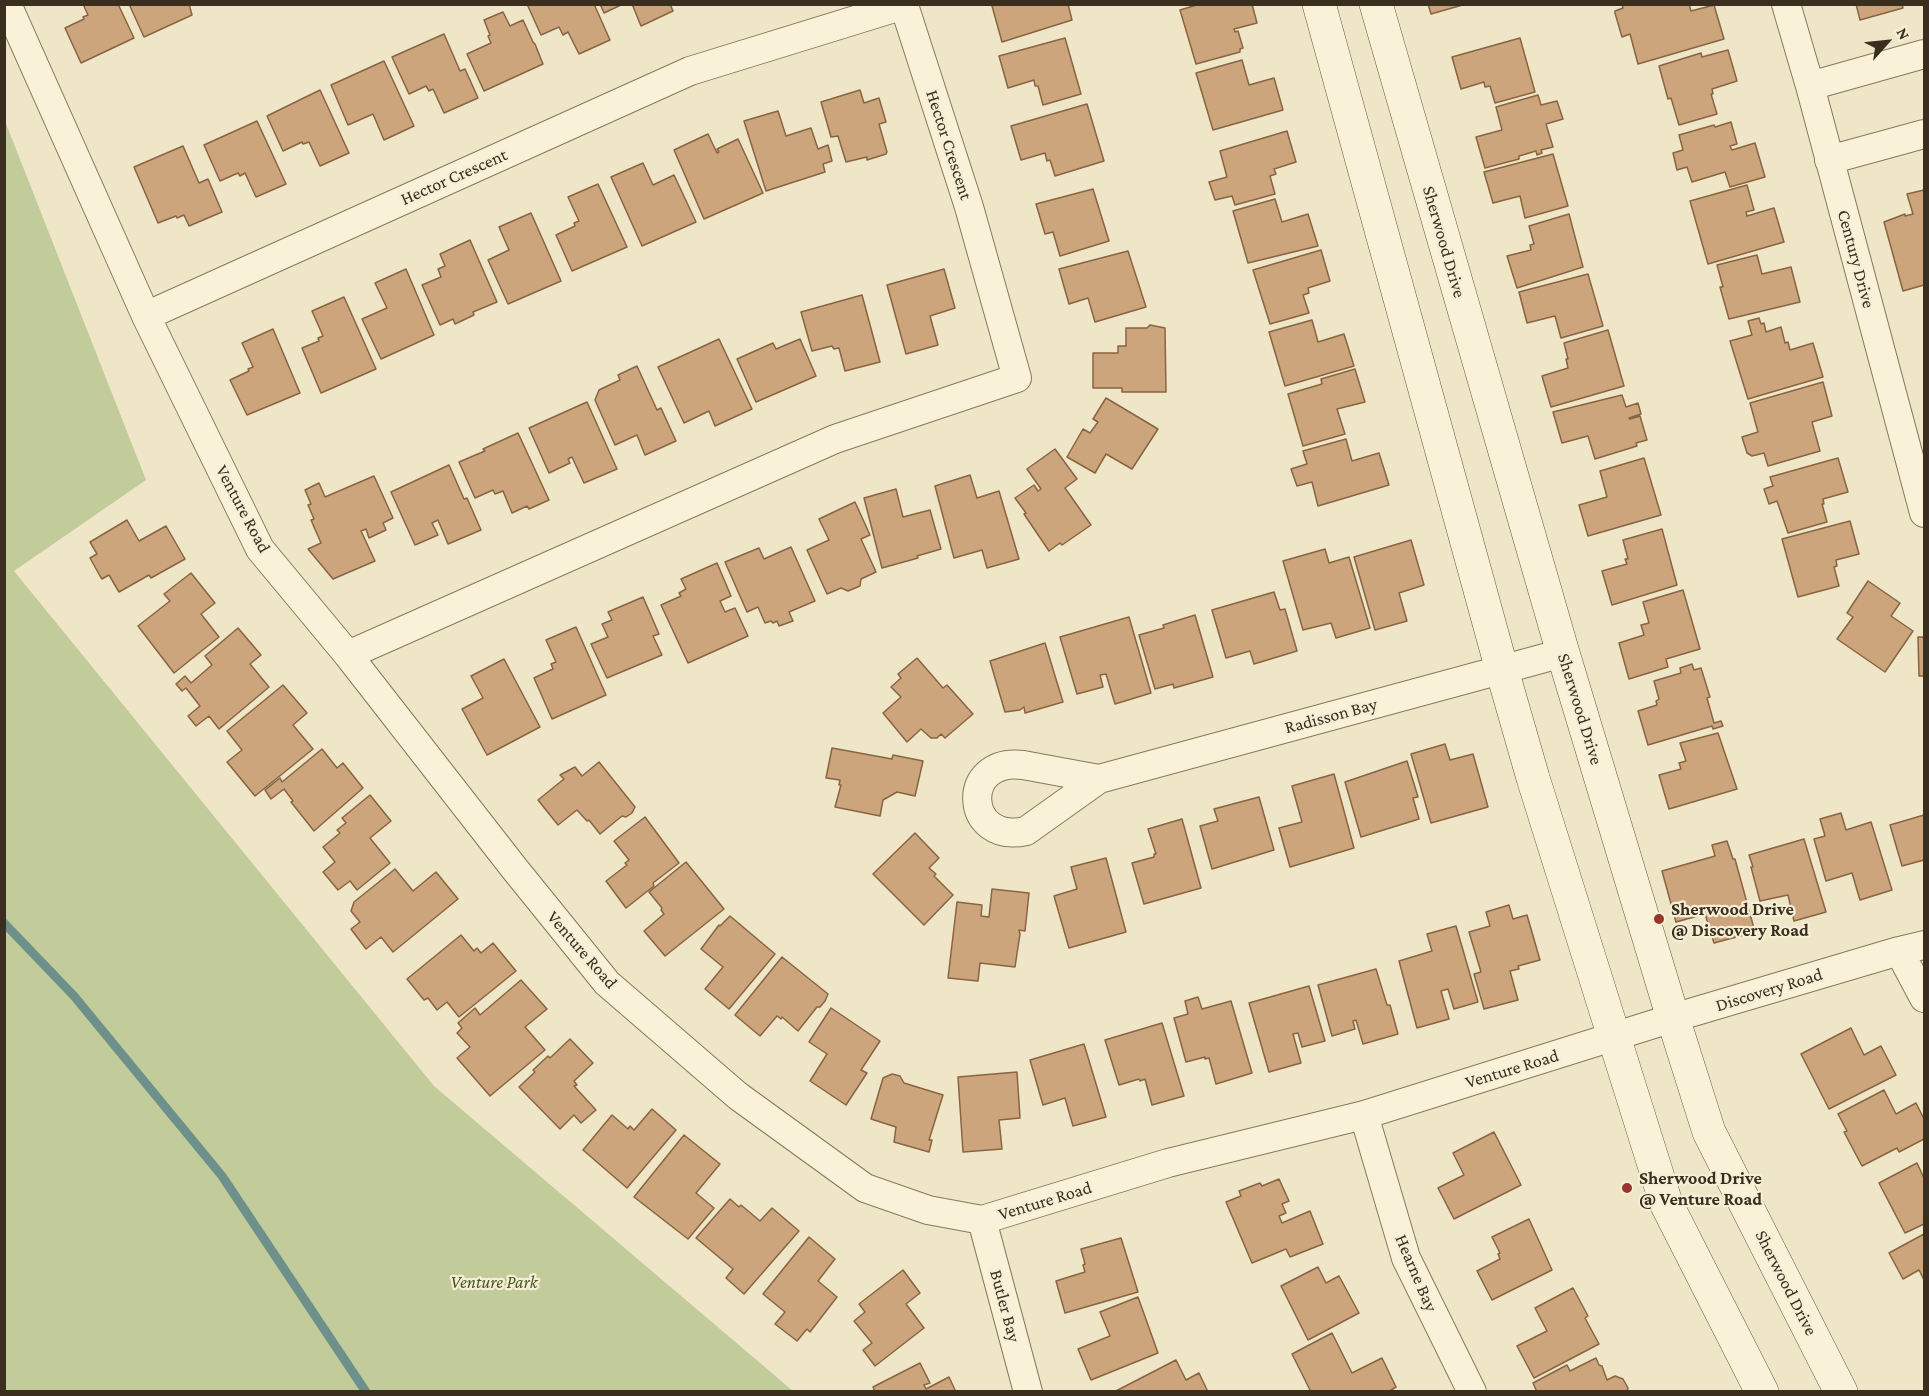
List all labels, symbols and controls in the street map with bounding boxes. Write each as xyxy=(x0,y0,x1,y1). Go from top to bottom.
north arrow xyxy=(1857,12,1917,72)
text: N xyxy=(1893,25,1914,42)
street label: Hector Crescent xyxy=(921,87,977,203)
street label: Hector Crescent xyxy=(397,144,511,210)
street label: Sherwood Drive xyxy=(1418,184,1470,300)
street label: Century Drive xyxy=(1833,207,1879,311)
street label: Venture Road xyxy=(211,461,275,557)
street label: Sherwood Drive xyxy=(1553,651,1607,767)
street label: Radisson Bay xyxy=(1282,693,1380,739)
place label: Sherwood Drive @ Discovery Road xyxy=(1671,898,1809,940)
street label: Venture Road xyxy=(542,907,622,993)
marker: Sherwood Drive @ Discovery Road xyxy=(1652,912,1666,926)
street label: Discovery Road xyxy=(1713,963,1825,1017)
street label: Venture Road xyxy=(1463,1045,1561,1093)
place label: Sherwood Drive @ Venture Road xyxy=(1639,1167,1762,1210)
street label: Venture Road xyxy=(996,1177,1094,1225)
marker: Sherwood Drive @ Venture Road xyxy=(1620,1181,1634,1195)
street label: Sherwood Drive xyxy=(1750,1227,1822,1339)
street label: Hearne Bay xyxy=(1390,1231,1442,1315)
street label: Butler Bay xyxy=(985,1267,1025,1345)
park label: Venture Park xyxy=(450,1271,538,1293)

